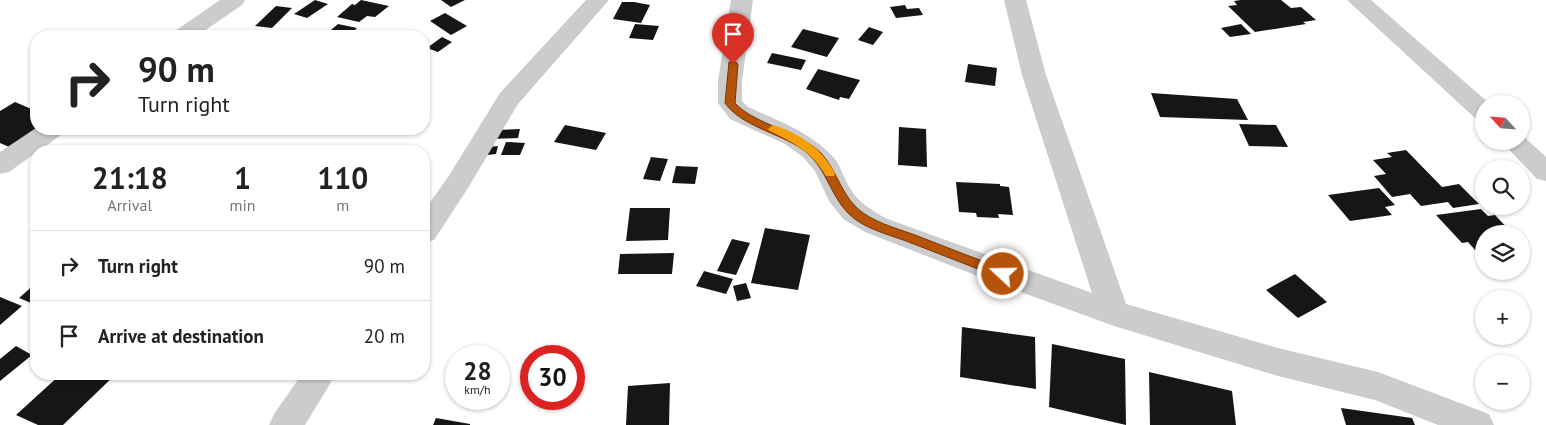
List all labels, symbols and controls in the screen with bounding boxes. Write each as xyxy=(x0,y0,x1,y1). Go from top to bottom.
pin xyxy=(712,13,754,64)
icon: arrive xyxy=(719,20,747,48)
text: 90 m xyxy=(138,46,215,92)
icon: right xyxy=(55,50,120,115)
text: Turn right xyxy=(138,90,230,118)
north arrow xyxy=(1475,95,1530,150)
map controls xyxy=(1475,95,1530,410)
text: 21:18 xyxy=(92,158,168,197)
text: 1 xyxy=(234,158,251,197)
text: 110 xyxy=(317,158,368,197)
button: search xyxy=(1475,160,1530,215)
text: Arrival xyxy=(107,195,152,215)
text: min xyxy=(230,195,256,215)
text: m xyxy=(336,195,349,215)
button: layers xyxy=(1475,225,1530,280)
position arrow xyxy=(976,247,1028,299)
icon: right xyxy=(55,252,83,280)
text: Turn right xyxy=(98,254,178,278)
text: 90 m xyxy=(364,254,405,278)
button: + xyxy=(1475,290,1530,345)
icon: arrive xyxy=(55,322,83,350)
text: Arrive at destination xyxy=(98,324,264,348)
text: 20 m xyxy=(364,324,405,348)
speed limit sign: 30 xyxy=(520,345,585,410)
text: 28 xyxy=(463,355,492,387)
button: − xyxy=(1475,355,1530,410)
text: km/h xyxy=(464,382,491,397)

